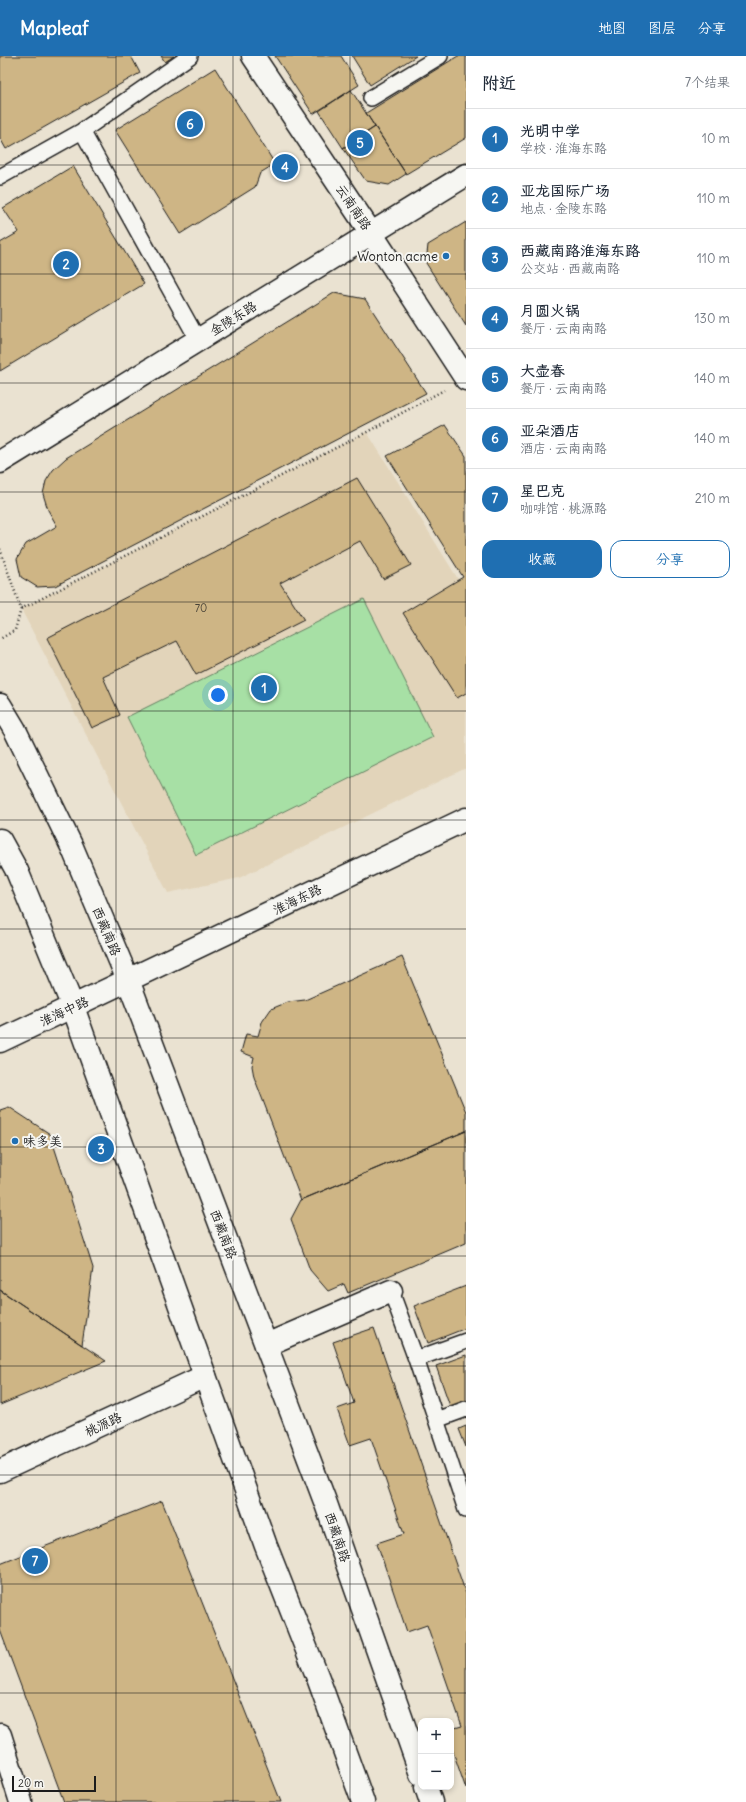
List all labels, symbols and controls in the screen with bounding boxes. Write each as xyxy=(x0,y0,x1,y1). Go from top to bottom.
text: Mapleaf xyxy=(20,16,89,40)
text: 地图 xyxy=(598,19,626,37)
text: 图层 xyxy=(648,19,676,37)
text: 分享 xyxy=(698,19,726,37)
text: 附近 xyxy=(482,72,516,94)
text: 7个结果 xyxy=(685,74,730,91)
pin: 6 xyxy=(177,109,203,139)
text: 光明中学 xyxy=(520,121,580,140)
pin: 5 xyxy=(347,128,373,158)
text: 1 xyxy=(492,130,498,147)
text: 10 m xyxy=(702,130,730,147)
text: 学校 · 淮海东路 xyxy=(520,140,607,157)
pin: 4 xyxy=(272,152,298,182)
street label: 云南南路 xyxy=(332,181,375,234)
text: 亚龙国际广场 xyxy=(520,181,610,200)
text: 2 xyxy=(491,190,499,207)
text: 110 m xyxy=(697,190,730,207)
text: 地点 · 金陵东路 xyxy=(520,200,607,217)
text: 西藏南路淮海东路 xyxy=(520,241,640,260)
place label: Wonton acme xyxy=(357,248,438,265)
pin: 2 xyxy=(53,249,79,279)
text: 3 xyxy=(491,250,499,267)
text: 110 m xyxy=(697,250,730,267)
marker: Wonton acme xyxy=(441,251,451,261)
text: 公交站 · 西藏南路 xyxy=(520,260,620,277)
street label: 金陵东路 xyxy=(207,297,260,339)
text: 月圆火锅 xyxy=(520,301,580,320)
text: 4 xyxy=(491,310,499,327)
text: 130 m xyxy=(694,310,730,327)
text: 餐厅 · 云南南路 xyxy=(520,320,607,337)
text: 大壶春 xyxy=(520,361,565,380)
text: 5 xyxy=(491,370,499,387)
text: 140 m xyxy=(694,370,730,387)
text: 餐厅 · 云南南路 xyxy=(520,380,607,397)
text: 亚朵酒店 xyxy=(520,421,580,440)
text: 6 xyxy=(491,430,499,447)
text: 140 m xyxy=(694,430,730,447)
text: 酒店 · 云南南路 xyxy=(520,440,607,457)
text: 星巴克 xyxy=(520,481,565,500)
text: 7 xyxy=(492,490,498,507)
text: 210 m xyxy=(695,490,730,507)
text: 咖啡馆 · 桃源路 xyxy=(520,500,607,517)
button: 收藏 xyxy=(482,540,602,578)
button: 分享 xyxy=(610,540,730,578)
house number: 70 xyxy=(195,601,207,615)
pin: 1 xyxy=(251,673,277,703)
your location xyxy=(208,685,228,705)
street label: 淮海东路 xyxy=(270,880,324,918)
street label: 西藏南路 xyxy=(89,904,125,958)
street label: 淮海中路 xyxy=(37,993,91,1030)
place label: 味多美 xyxy=(23,1133,62,1150)
pin: 3 xyxy=(88,1134,114,1164)
marker: 味多美 xyxy=(10,1136,20,1146)
street label: 西藏南路 xyxy=(206,1207,241,1262)
street label: 桃源路 xyxy=(82,1409,124,1440)
street label: 西藏南路 xyxy=(321,1510,354,1565)
pin: 7 xyxy=(22,1546,48,1576)
map controls xyxy=(418,1718,454,1790)
button: + xyxy=(418,1718,454,1754)
button: − xyxy=(418,1754,454,1790)
scale bar xyxy=(12,1774,96,1793)
text: 20 m xyxy=(18,1776,44,1790)

